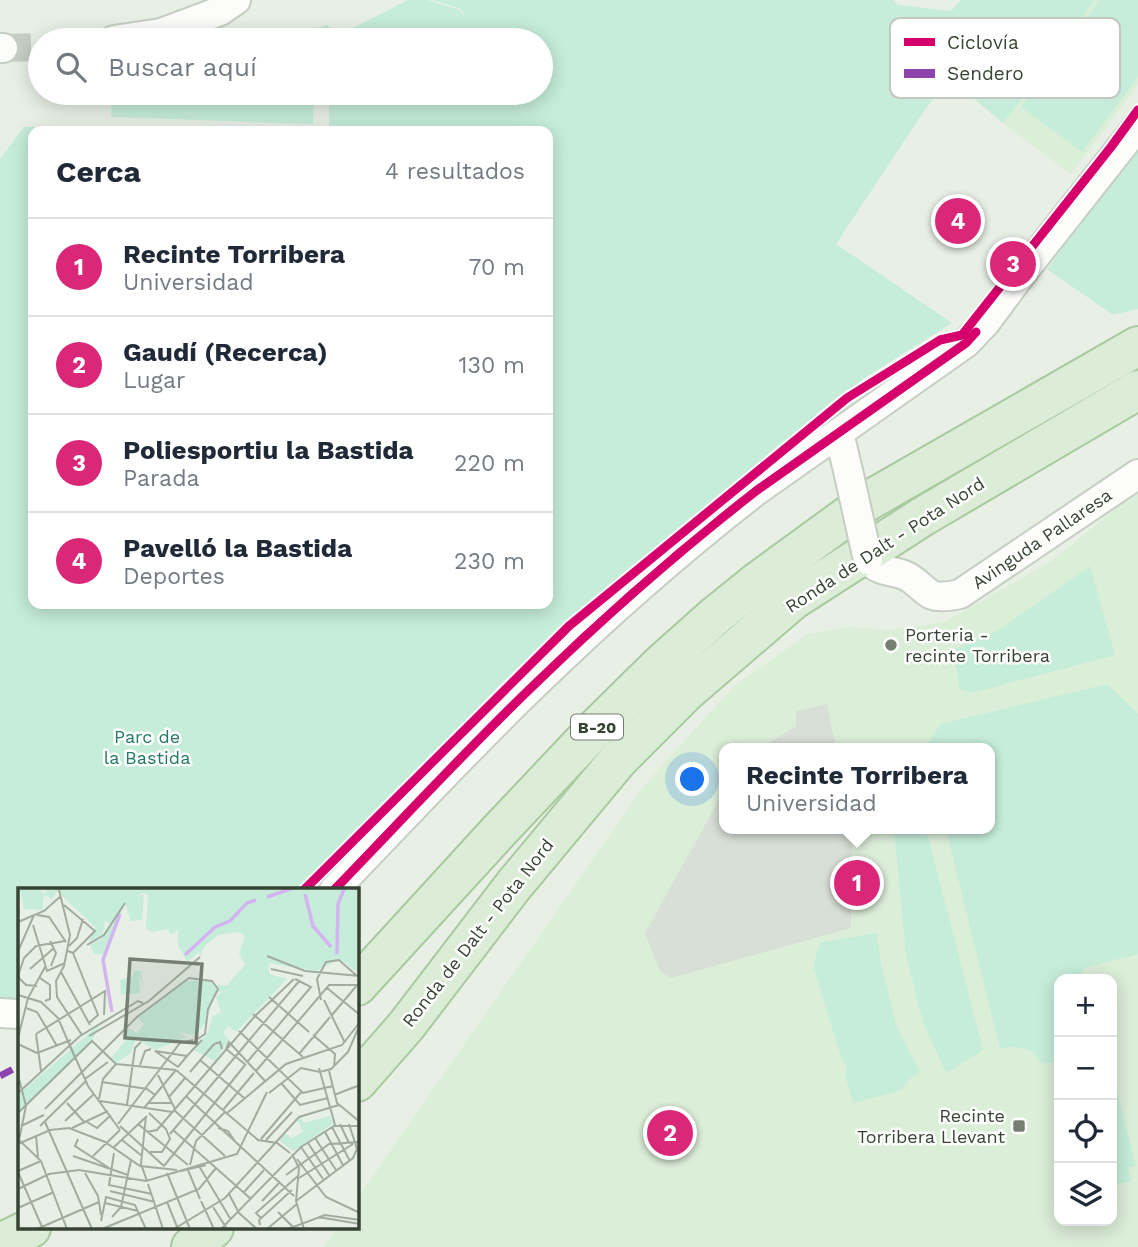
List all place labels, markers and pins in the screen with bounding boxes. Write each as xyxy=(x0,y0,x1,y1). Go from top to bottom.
pin: 4 xyxy=(935,195,981,247)
pin: 3 xyxy=(990,238,1036,290)
place label: Porteria - recinte Torribera xyxy=(905,624,1050,666)
marker: Porteria - recinte Torribera xyxy=(883,637,899,653)
pin: 1 xyxy=(834,857,880,909)
place label: Recinte Torribera Llevant xyxy=(857,1105,1005,1147)
pin: 2 xyxy=(647,1107,693,1159)
marker: Recinte Torribera Llevant xyxy=(1011,1118,1027,1134)

